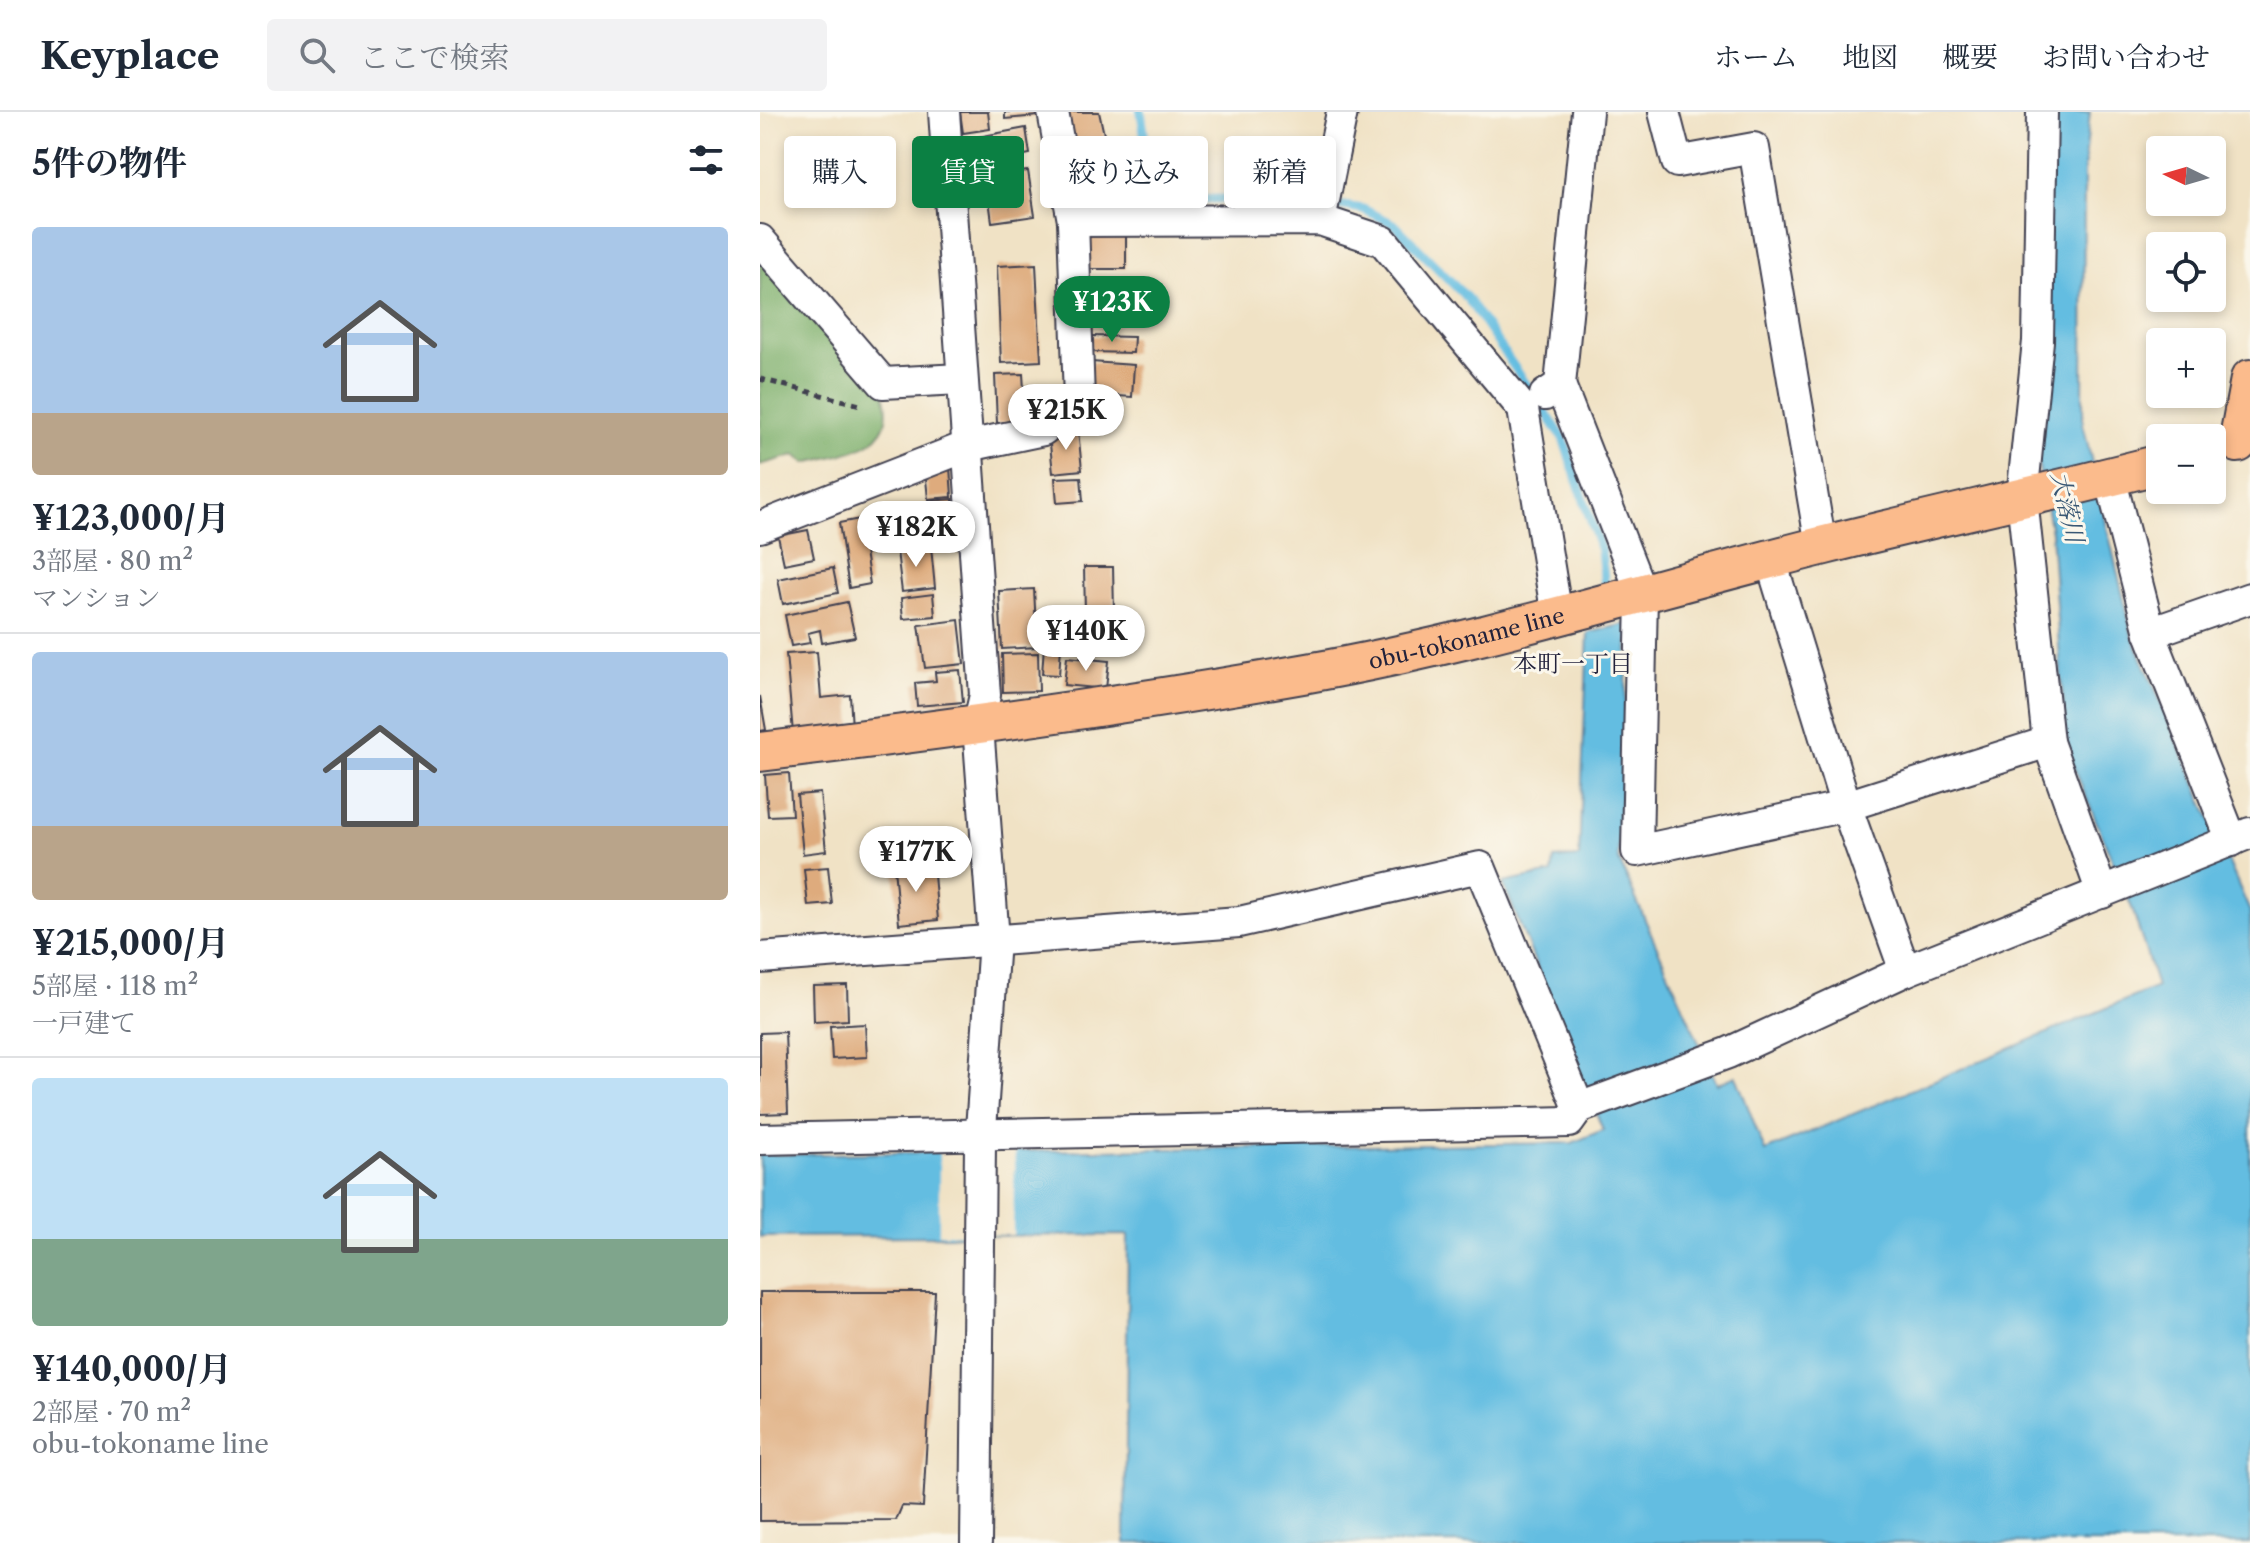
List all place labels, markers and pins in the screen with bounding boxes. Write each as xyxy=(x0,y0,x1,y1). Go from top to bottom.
pin: ¥123K xyxy=(1056,276,1168,344)
pin: ¥215K xyxy=(1010,384,1122,452)
pin: ¥182K xyxy=(860,501,972,569)
pin: ¥140K xyxy=(1030,605,1142,673)
pin: ¥177K xyxy=(860,826,972,894)

